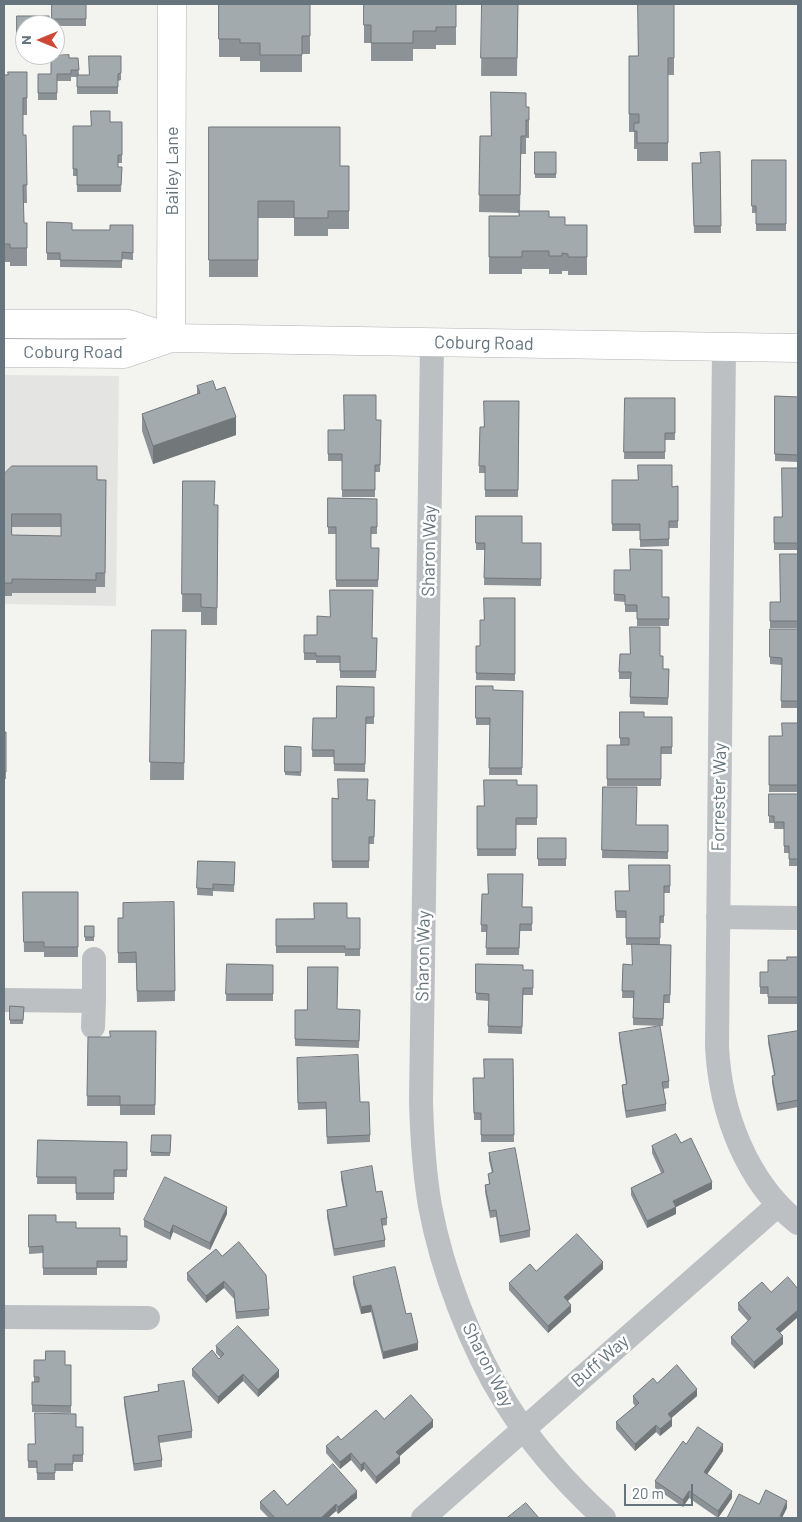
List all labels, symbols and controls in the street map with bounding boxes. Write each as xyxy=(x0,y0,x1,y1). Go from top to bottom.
north arrow xyxy=(15,15,65,65)
text: N xyxy=(17,35,34,45)
street label: Bailey Lane xyxy=(161,127,183,215)
street label: Coburg Road xyxy=(434,331,534,355)
street label: Coburg Road xyxy=(23,341,123,363)
street label: Sharon Way xyxy=(417,505,441,597)
street label: Forrester Way xyxy=(707,742,731,852)
street label: Sharon Way xyxy=(411,910,435,1002)
street label: Sharon Way xyxy=(458,1319,518,1411)
street label: Buff Way xyxy=(567,1330,633,1392)
scale bar xyxy=(627,1474,696,1506)
text: 20 m xyxy=(632,1484,664,1502)

